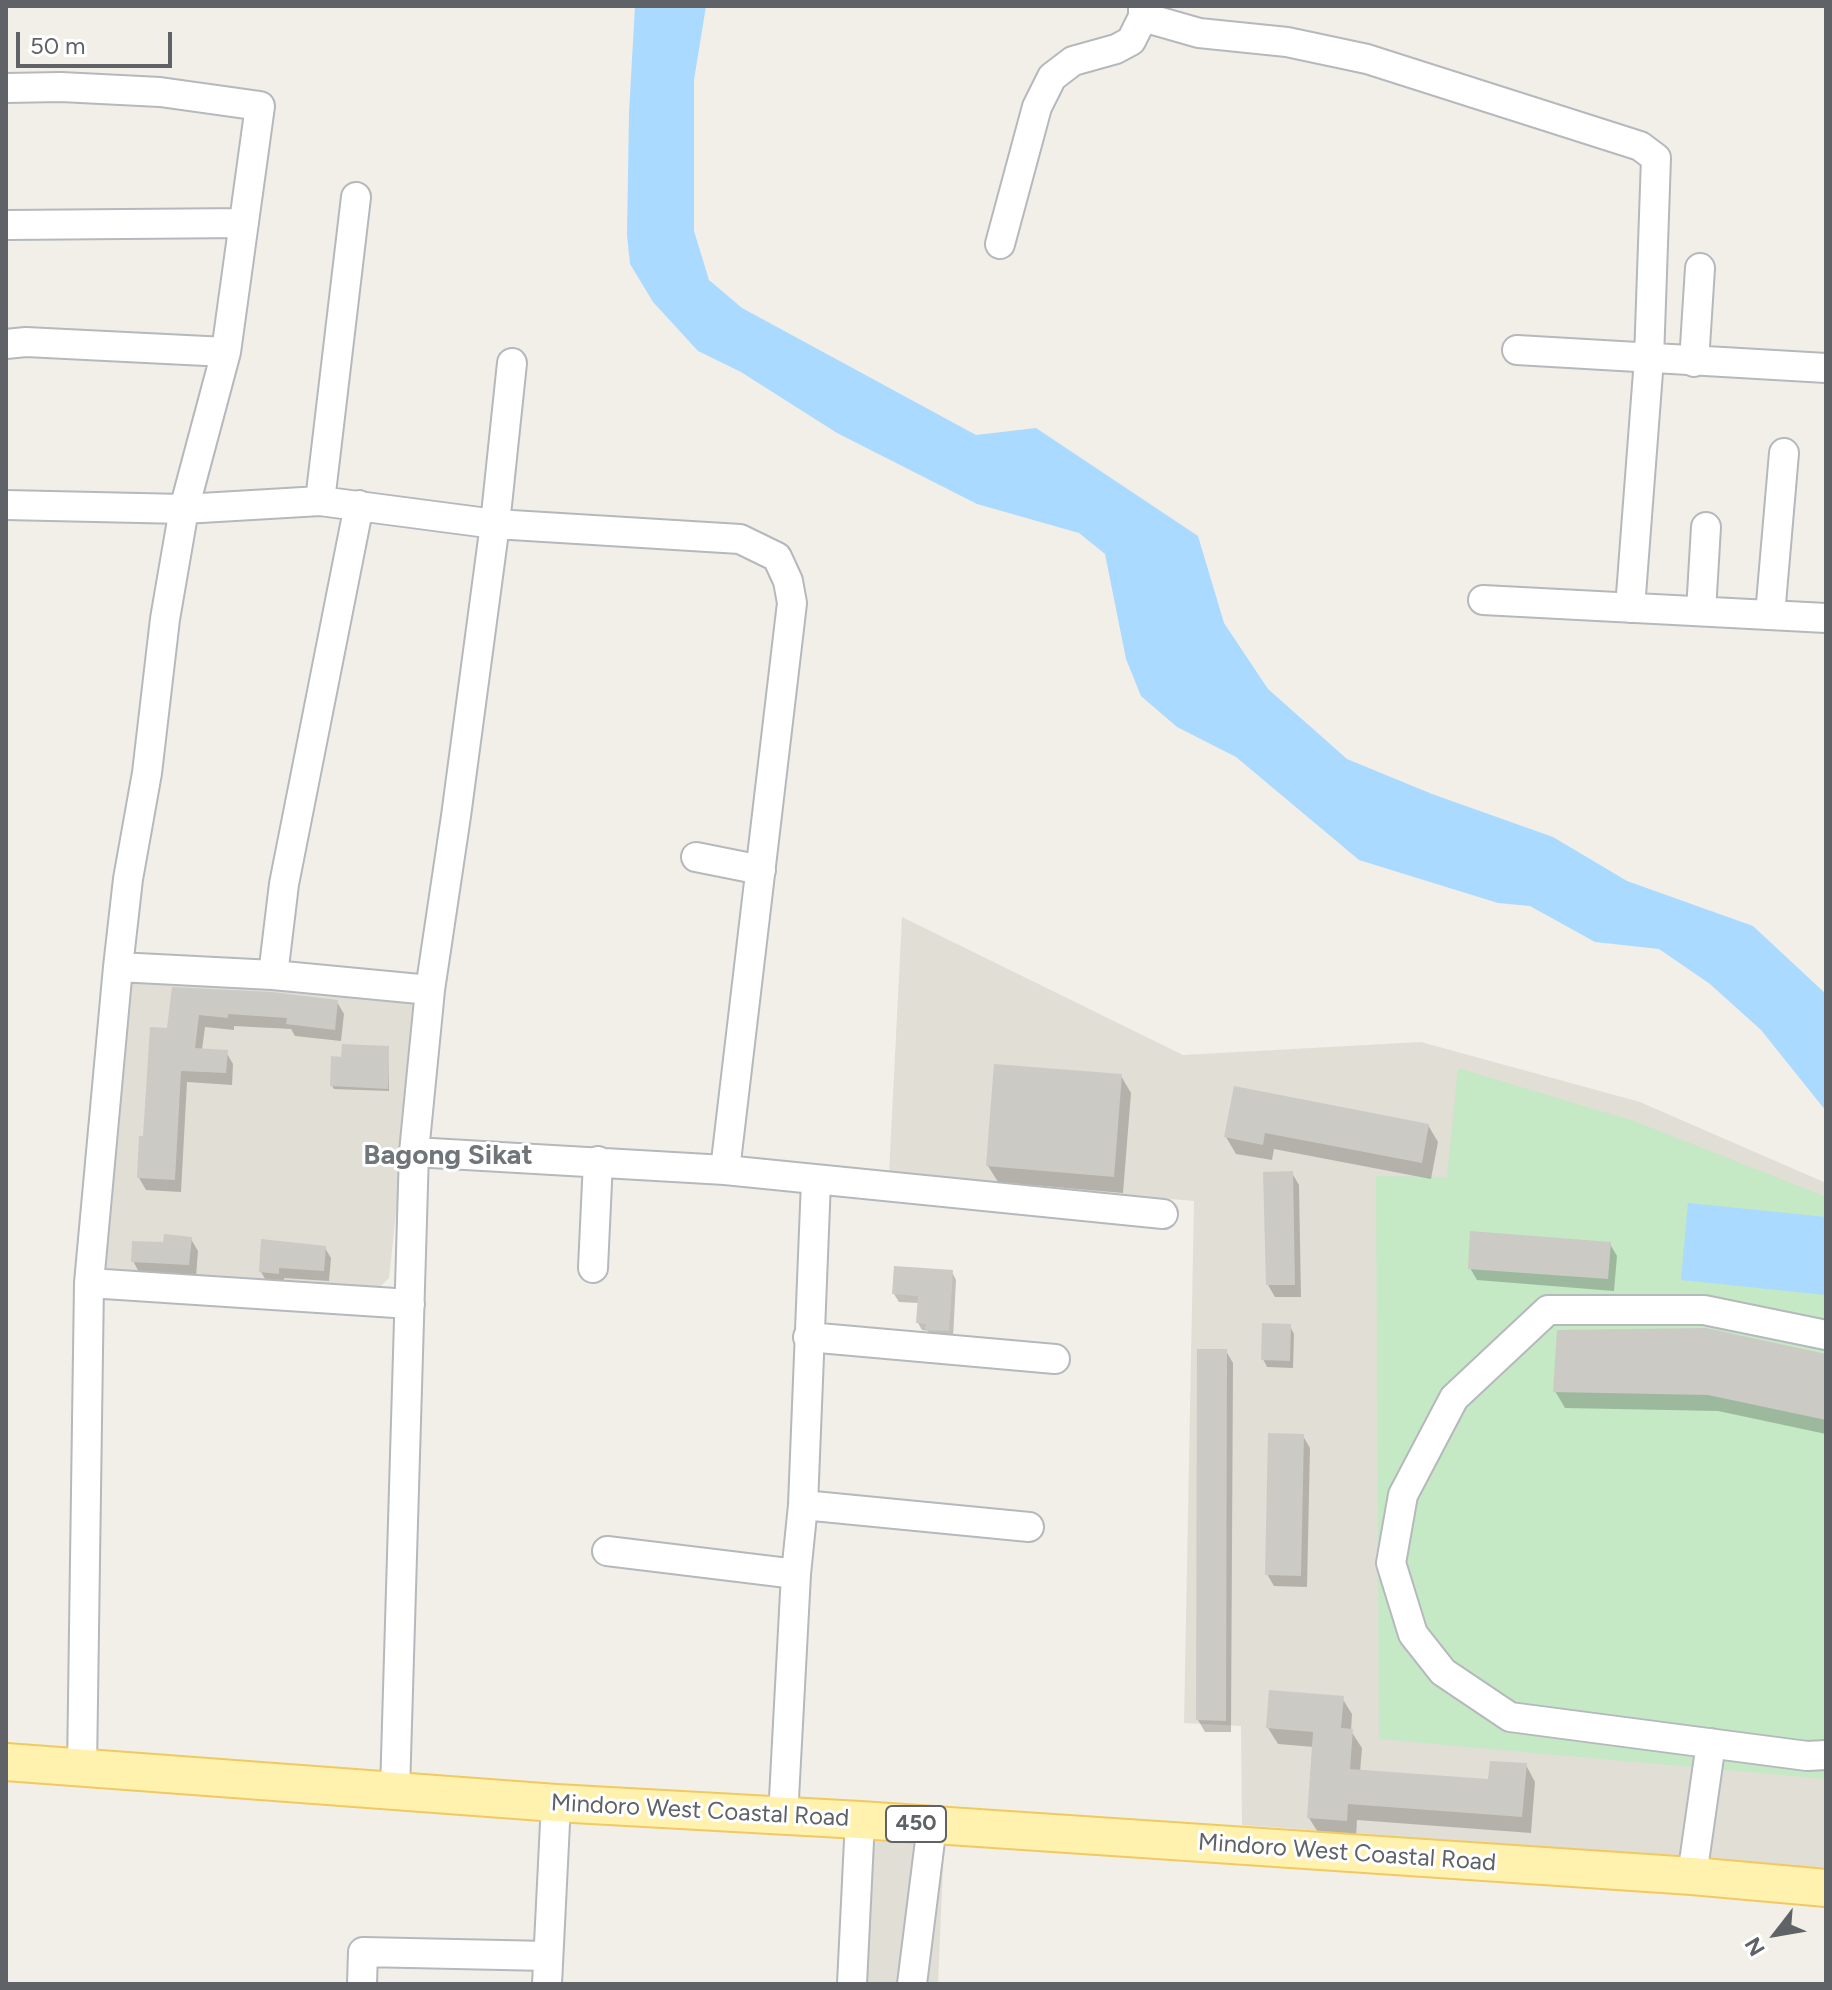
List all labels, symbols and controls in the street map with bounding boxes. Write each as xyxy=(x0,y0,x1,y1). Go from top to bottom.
scale bar xyxy=(20,16,176,66)
text: 50 m xyxy=(30,31,86,60)
district label: Bagong Sikat xyxy=(363,1139,533,1173)
street label: Mindoro West Coastal Road xyxy=(550,1789,850,1833)
road number: 450 xyxy=(886,1806,946,1842)
street label: Mindoro West Coastal Road xyxy=(1197,1828,1497,1878)
north arrow xyxy=(1736,1894,1816,1974)
text: N xyxy=(1739,1932,1771,1961)

